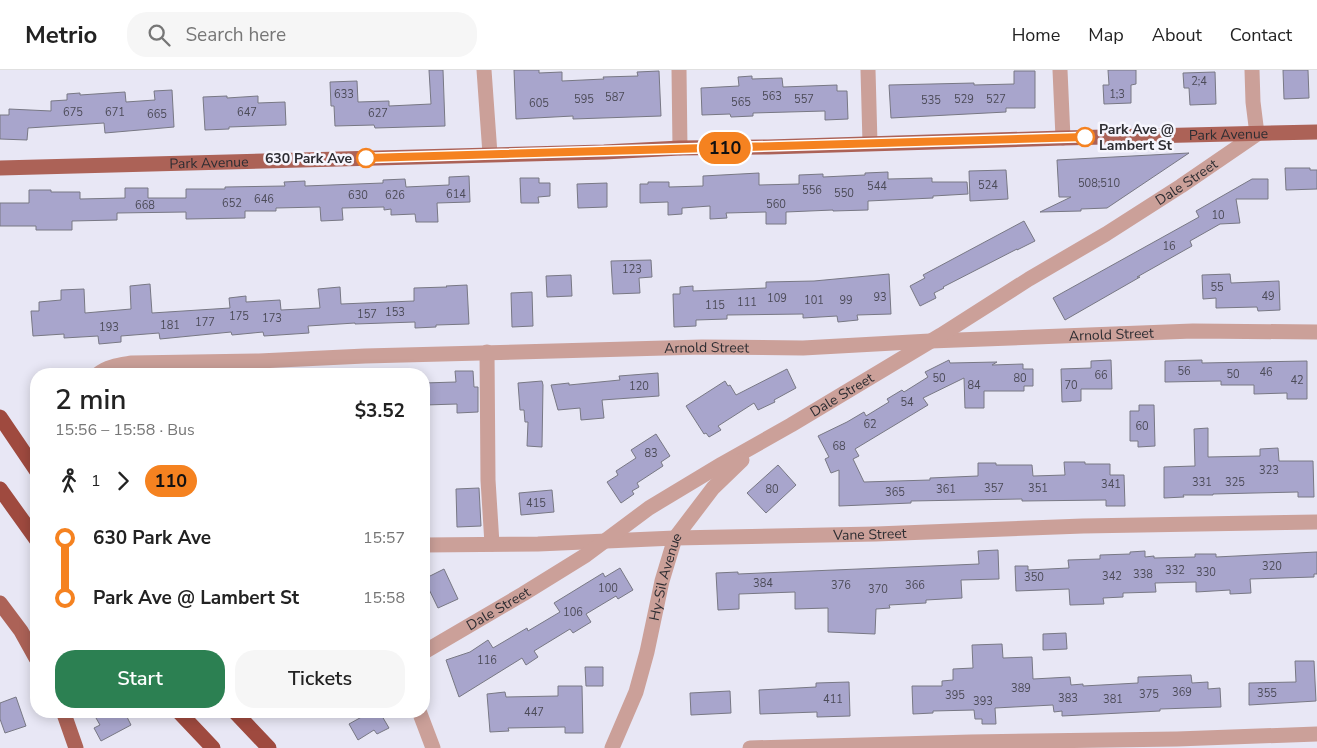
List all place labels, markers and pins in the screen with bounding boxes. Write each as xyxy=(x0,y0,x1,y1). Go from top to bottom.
place label: Park Ave @ Lambert St xyxy=(1099,120,1174,155)
marker: Park Ave @ Lambert St xyxy=(1075,127,1095,147)
marker: 630 Park Ave xyxy=(356,148,376,168)
place label: 630 Park Ave xyxy=(265,149,352,168)

